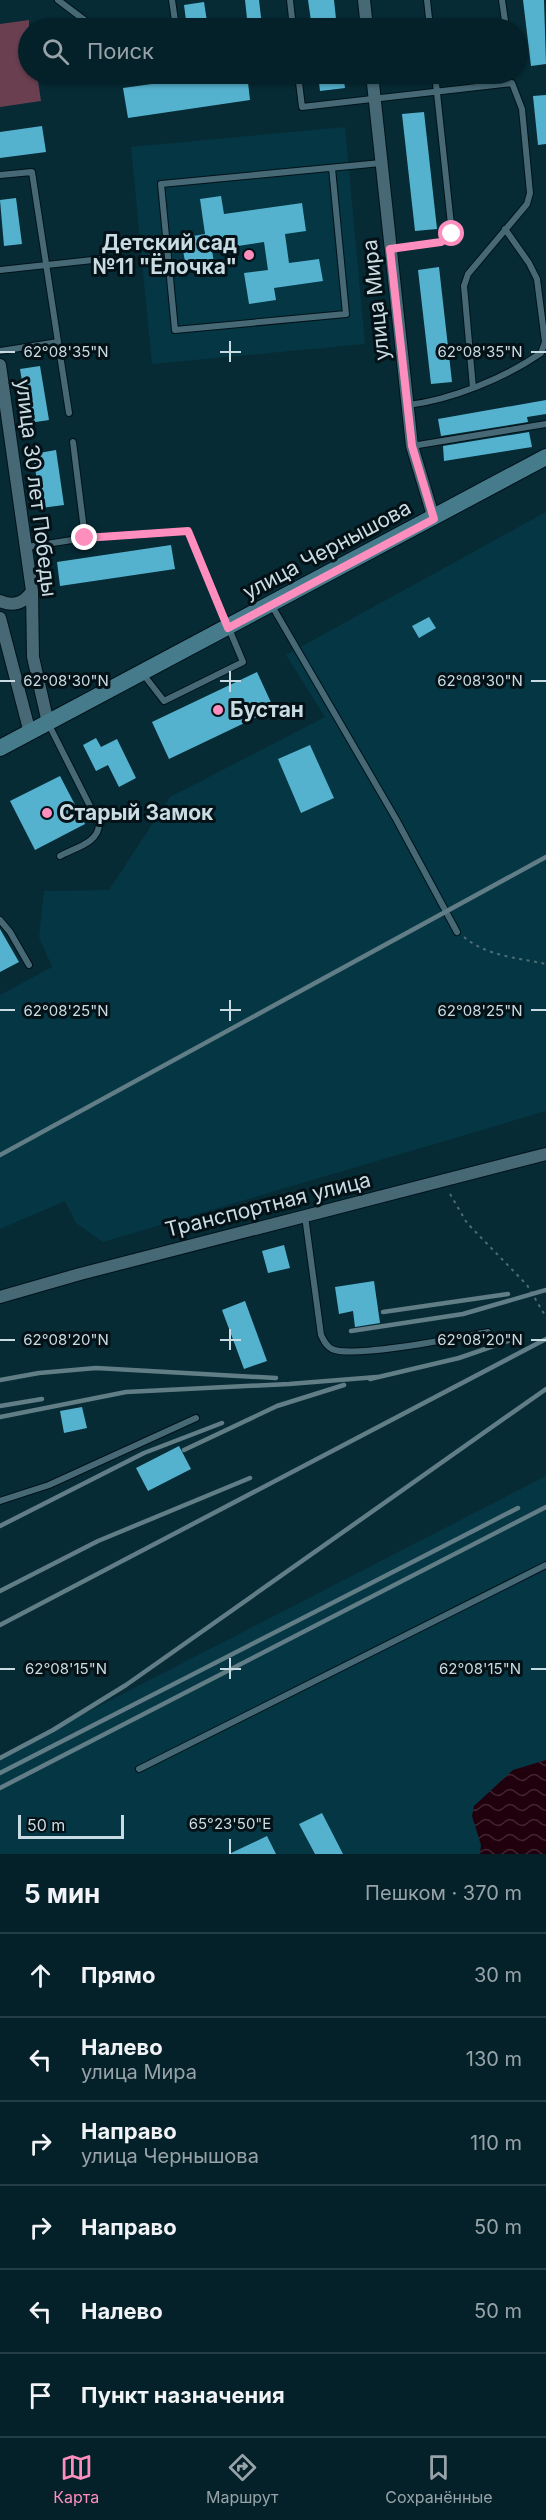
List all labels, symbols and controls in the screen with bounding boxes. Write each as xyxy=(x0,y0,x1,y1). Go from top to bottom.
search box xyxy=(18,18,528,84)
icon: search xyxy=(39,35,72,68)
text: Поиск xyxy=(87,38,154,64)
route start xyxy=(438,220,464,246)
place label: Детский сад №11 "Ёлочка" xyxy=(92,230,237,279)
street label: улица Мира xyxy=(357,238,394,362)
marker: Детский сад №11 "Ёлочка" xyxy=(242,248,256,262)
text: 62°08'35"N xyxy=(23,342,109,361)
text: 62°08'35"N xyxy=(437,342,523,361)
street label: улица 30 лет Победы xyxy=(11,378,62,598)
street label: улица Чернышова xyxy=(238,495,415,604)
route end xyxy=(71,524,97,550)
text: 62°08'30"N xyxy=(23,671,109,690)
text: 62°08'30"N xyxy=(437,671,523,690)
place label: Бустан xyxy=(230,697,304,722)
marker: Бустан xyxy=(211,703,225,717)
place label: Старый Замок xyxy=(59,800,214,825)
marker: Старый Замок xyxy=(40,806,54,820)
text: 62°08'25"N xyxy=(23,1001,109,1020)
text: 62°08'25"N xyxy=(437,1001,523,1020)
street label: Транспортная улица xyxy=(162,1167,373,1242)
text: 62°08'20"N xyxy=(23,1330,109,1349)
text: 62°08'20"N xyxy=(437,1330,523,1349)
text: 62°08'15"N xyxy=(25,1659,107,1678)
text: 62°08'15"N xyxy=(439,1659,521,1678)
scale bar xyxy=(18,1812,124,1840)
text: 65°23'50"E xyxy=(189,1814,271,1833)
text: 50 m xyxy=(27,1815,65,1835)
text: 5 мин xyxy=(24,1878,100,1909)
text: Пешком · 370 m xyxy=(365,1881,522,1905)
icon: ahead xyxy=(24,1959,57,1992)
text: Прямо xyxy=(81,1962,155,1988)
text: 30 m xyxy=(474,1963,522,1987)
text: Налево xyxy=(81,2034,163,2060)
icon: left xyxy=(24,2043,57,2076)
text: 130 m xyxy=(466,2047,522,2071)
text: улица Мира xyxy=(81,2060,197,2084)
text: Направо xyxy=(81,2118,177,2144)
icon: right xyxy=(24,2127,57,2160)
text: 110 m xyxy=(470,2131,522,2155)
text: улица Чернышова xyxy=(81,2144,259,2168)
icon: right xyxy=(24,2211,57,2244)
text: Направо xyxy=(81,2214,177,2240)
text: 50 m xyxy=(474,2215,522,2239)
icon: left xyxy=(24,2295,57,2328)
text: Налево xyxy=(81,2298,163,2324)
text: 50 m xyxy=(474,2299,522,2323)
icon: arrive xyxy=(24,2379,57,2412)
text: Пункт назначения xyxy=(81,2382,285,2408)
tab: Карта xyxy=(53,2451,99,2507)
tab: Маршрут xyxy=(206,2451,279,2507)
tab: Сохранённые xyxy=(385,2451,493,2507)

